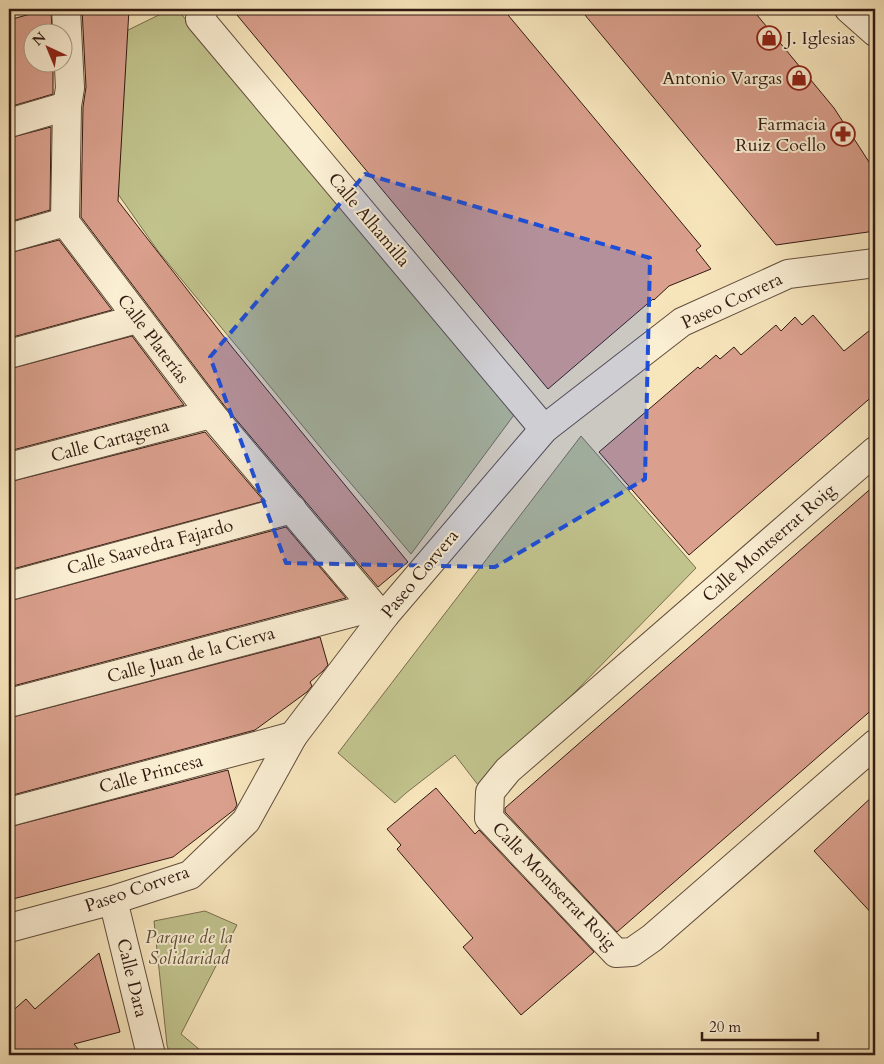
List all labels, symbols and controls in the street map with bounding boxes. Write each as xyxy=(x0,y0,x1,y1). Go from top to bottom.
north arrow xyxy=(22,22,72,72)
shop icon: J. Iglesias xyxy=(756,25,782,51)
place label: J. Iglesias xyxy=(783,26,855,51)
text: N xyxy=(28,28,50,50)
shop icon: Antonio Vargas xyxy=(786,65,812,91)
place label: Antonio Vargas xyxy=(662,66,782,91)
place label: Farmacia Ruiz Coello xyxy=(735,112,826,158)
pharmacy icon: Farmacia Ruiz Coello xyxy=(830,121,856,147)
street label: Calle Alhamilla xyxy=(322,168,416,273)
street label: Paseo Corvera xyxy=(677,267,787,335)
street label: Calle Platerías xyxy=(111,289,195,389)
street label: Calle Cartagena xyxy=(48,413,172,469)
street label: Calle Montserrat Roig xyxy=(697,477,842,608)
street label: Calle Saavedra Fajardo xyxy=(64,513,236,581)
street label: Paseo Corvera xyxy=(375,524,465,624)
street label: Calle Juan de la Cierva xyxy=(104,621,278,689)
street label: Calle Princesa xyxy=(96,748,206,800)
street label: Calle Montserrat Roig xyxy=(486,816,622,956)
street label: Paseo Corvera xyxy=(81,859,193,919)
park label: Parque de la Solidaridad xyxy=(145,925,233,971)
street label: Calle Dara xyxy=(110,936,154,1020)
scale bar xyxy=(702,1009,818,1041)
text: 20 m xyxy=(709,1017,741,1037)

